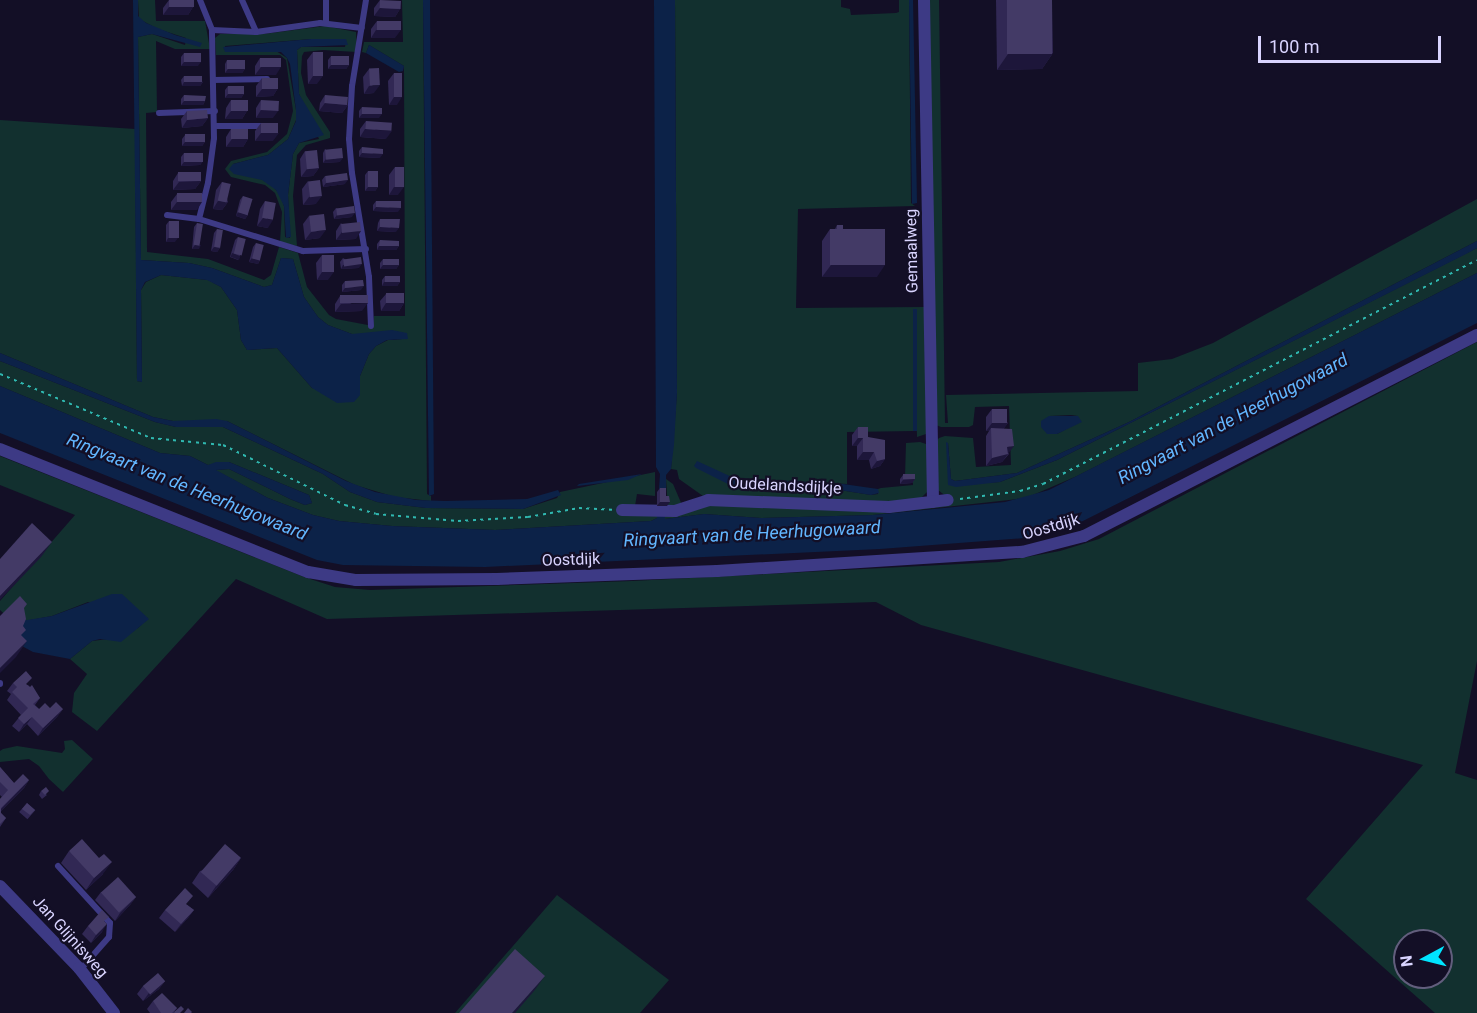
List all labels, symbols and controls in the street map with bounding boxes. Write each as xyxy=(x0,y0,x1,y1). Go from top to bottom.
scale bar xyxy=(1261,24,1444,62)
text: 100 m xyxy=(1269,36,1320,57)
street label: Gemaalweg xyxy=(902,209,922,293)
water label: Ringvaart van de Heerhugowaard xyxy=(1114,349,1352,489)
water label: Ringvaart van de Heerhugowaard xyxy=(64,429,310,545)
street label: Oudelandsdijkje xyxy=(728,473,842,499)
street label: Oostdijk xyxy=(1020,510,1082,544)
water label: Ringvaart van de Heerhugowaard xyxy=(623,516,881,552)
street label: Oostdijk xyxy=(541,549,601,571)
street label: Jan Glijnisweg xyxy=(28,892,112,982)
north arrow xyxy=(1393,929,1453,989)
text: N xyxy=(1397,954,1417,968)

